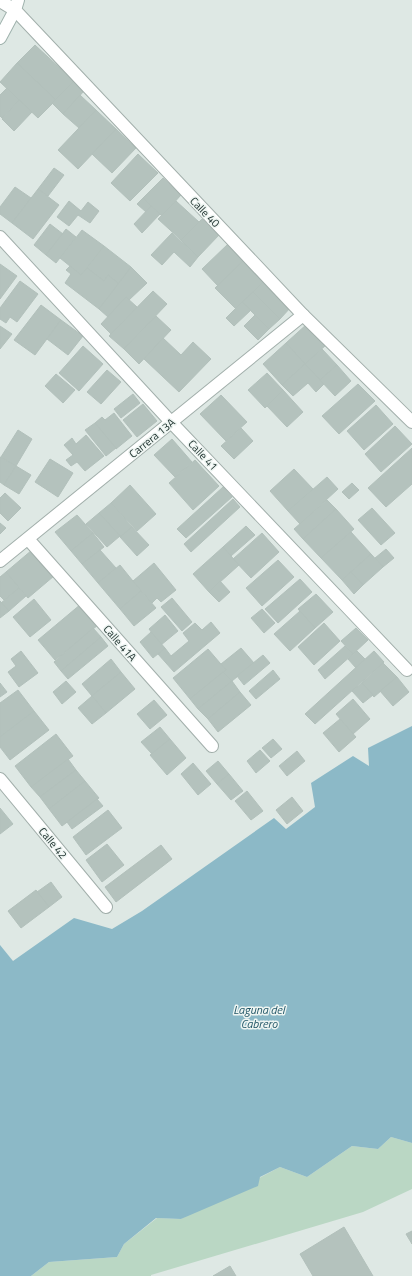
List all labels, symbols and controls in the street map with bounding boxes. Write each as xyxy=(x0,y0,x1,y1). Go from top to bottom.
street label: Calle 40 xyxy=(186,193,224,231)
street label: Carrera 13A xyxy=(126,414,179,462)
street label: Calle 41 xyxy=(185,436,221,474)
street label: Calle 41A xyxy=(100,621,141,665)
street label: Calle 42 xyxy=(35,824,71,862)
water label: Laguna del Cabrero xyxy=(233,1000,286,1033)

